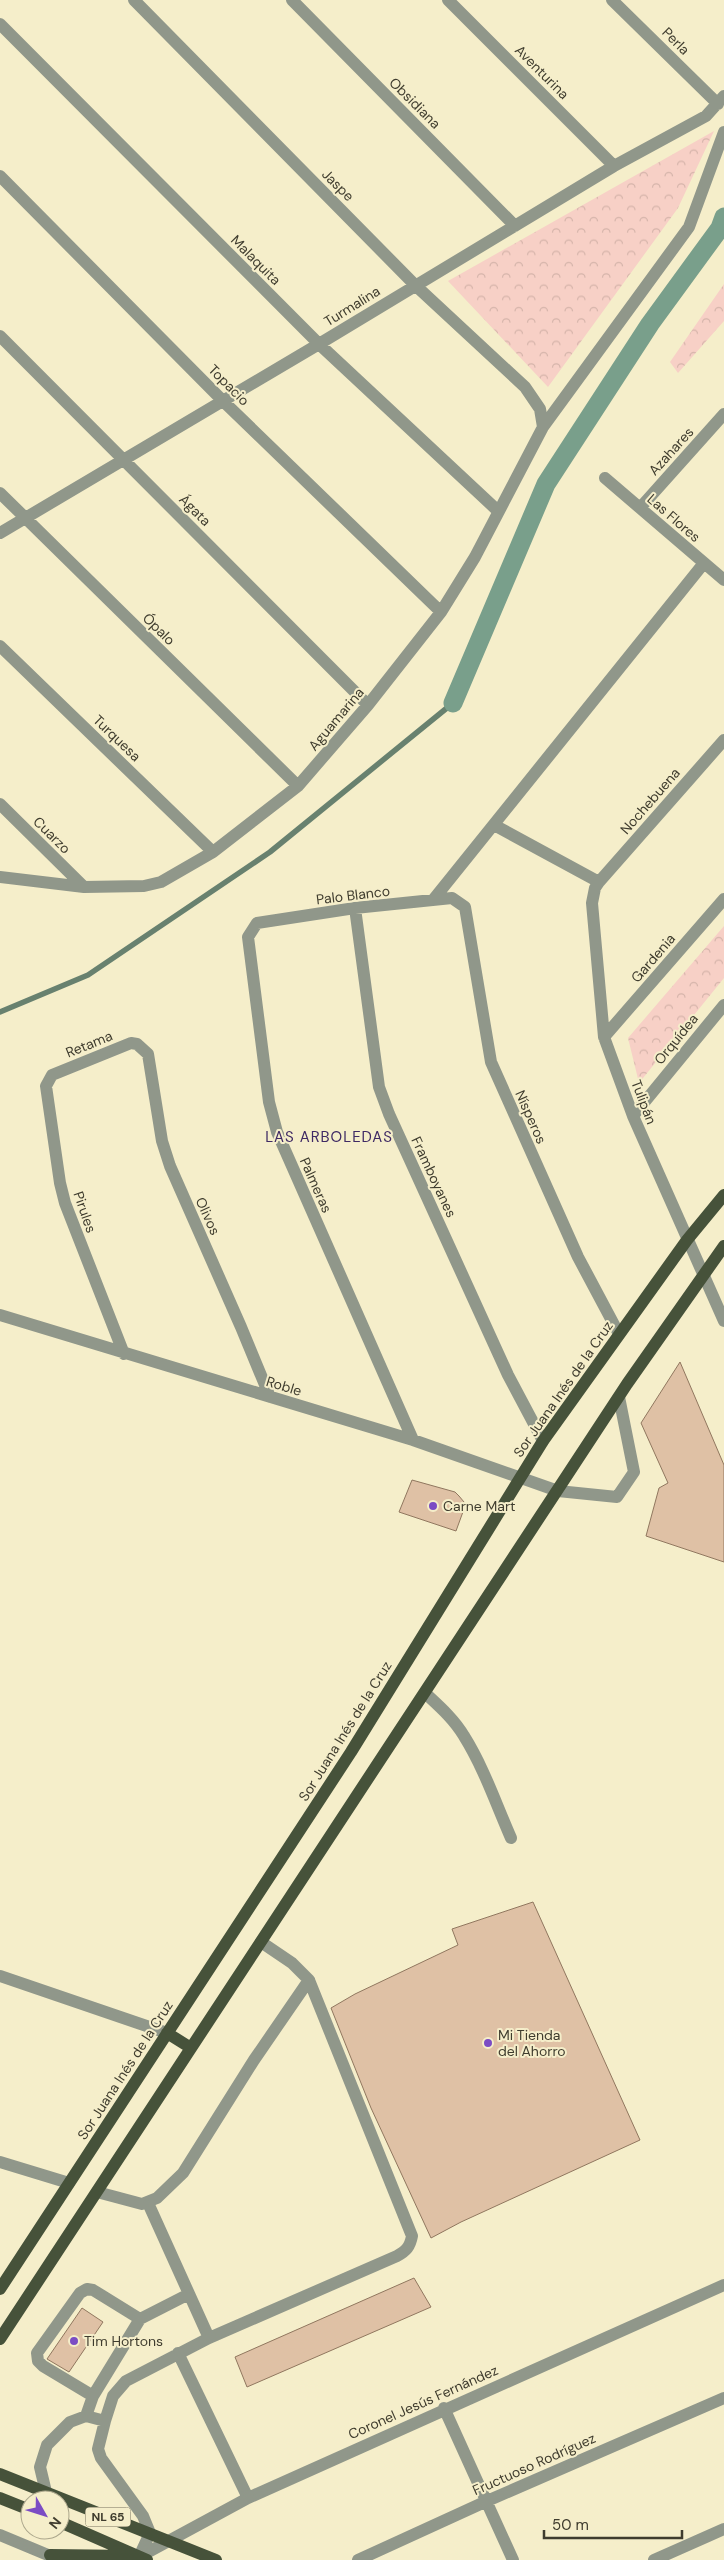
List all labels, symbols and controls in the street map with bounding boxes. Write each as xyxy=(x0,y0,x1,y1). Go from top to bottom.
street label: Perla xyxy=(658,23,694,59)
street label: Aventurina xyxy=(511,41,573,103)
street label: Obsidiana xyxy=(386,74,444,132)
street label: Jaspe xyxy=(318,165,358,205)
street label: Malaquita xyxy=(227,231,285,289)
street label: Turmalina xyxy=(321,282,383,330)
street label: Topacio xyxy=(205,361,253,409)
street label: Azahares xyxy=(645,423,697,479)
street label: Ágata xyxy=(175,490,215,530)
street label: Las Flores xyxy=(644,490,704,546)
street label: Ópalo xyxy=(139,609,179,649)
street label: Aguamarina xyxy=(304,684,368,754)
street label: Turquesa xyxy=(89,711,145,765)
street label: Nochebuena xyxy=(616,764,684,838)
street label: Cuarzo xyxy=(30,813,74,857)
street label: Palo Blanco xyxy=(315,882,391,908)
street label: Gardenia xyxy=(627,930,679,986)
street label: Orquídea xyxy=(650,1010,702,1068)
street label: Retama xyxy=(63,1027,115,1061)
street label: Tulipán xyxy=(627,1077,661,1127)
street label: Nísperos xyxy=(511,1087,551,1147)
district label: LAS ARBOLEDAS xyxy=(265,1127,393,1147)
street label: Framboyanes xyxy=(407,1134,461,1220)
street label: Palmeras xyxy=(296,1154,336,1216)
street label: Pirules xyxy=(70,1189,100,1235)
street label: Olivos xyxy=(192,1194,224,1238)
street label: Sor Juana Inés de la Cruz xyxy=(509,1318,617,1460)
street label: Roble xyxy=(264,1372,304,1400)
place label: Carne Mart xyxy=(443,1497,516,1515)
marker: Carne Mart xyxy=(427,1500,439,1512)
street label: Sor Juana Inés de la Cruz xyxy=(294,1658,396,1804)
street label: Sor Juana Inés de la Cruz xyxy=(73,1997,177,2143)
place label: Mi Tienda del Ahorro xyxy=(498,2026,566,2060)
marker: Mi Tienda del Ahorro xyxy=(482,2037,494,2049)
place label: Tim Hortons xyxy=(84,2332,163,2350)
marker: Tim Hortons xyxy=(68,2335,80,2347)
street label: Coronel Jesús Fernández xyxy=(345,2361,501,2443)
street label: Fructuoso Rodríguez xyxy=(470,2429,598,2499)
north arrow xyxy=(20,2490,70,2540)
road number: NL 65 xyxy=(86,2508,130,2526)
scale bar xyxy=(544,2508,682,2540)
text: N xyxy=(45,2514,65,2533)
text: 50 m xyxy=(552,2515,589,2535)

